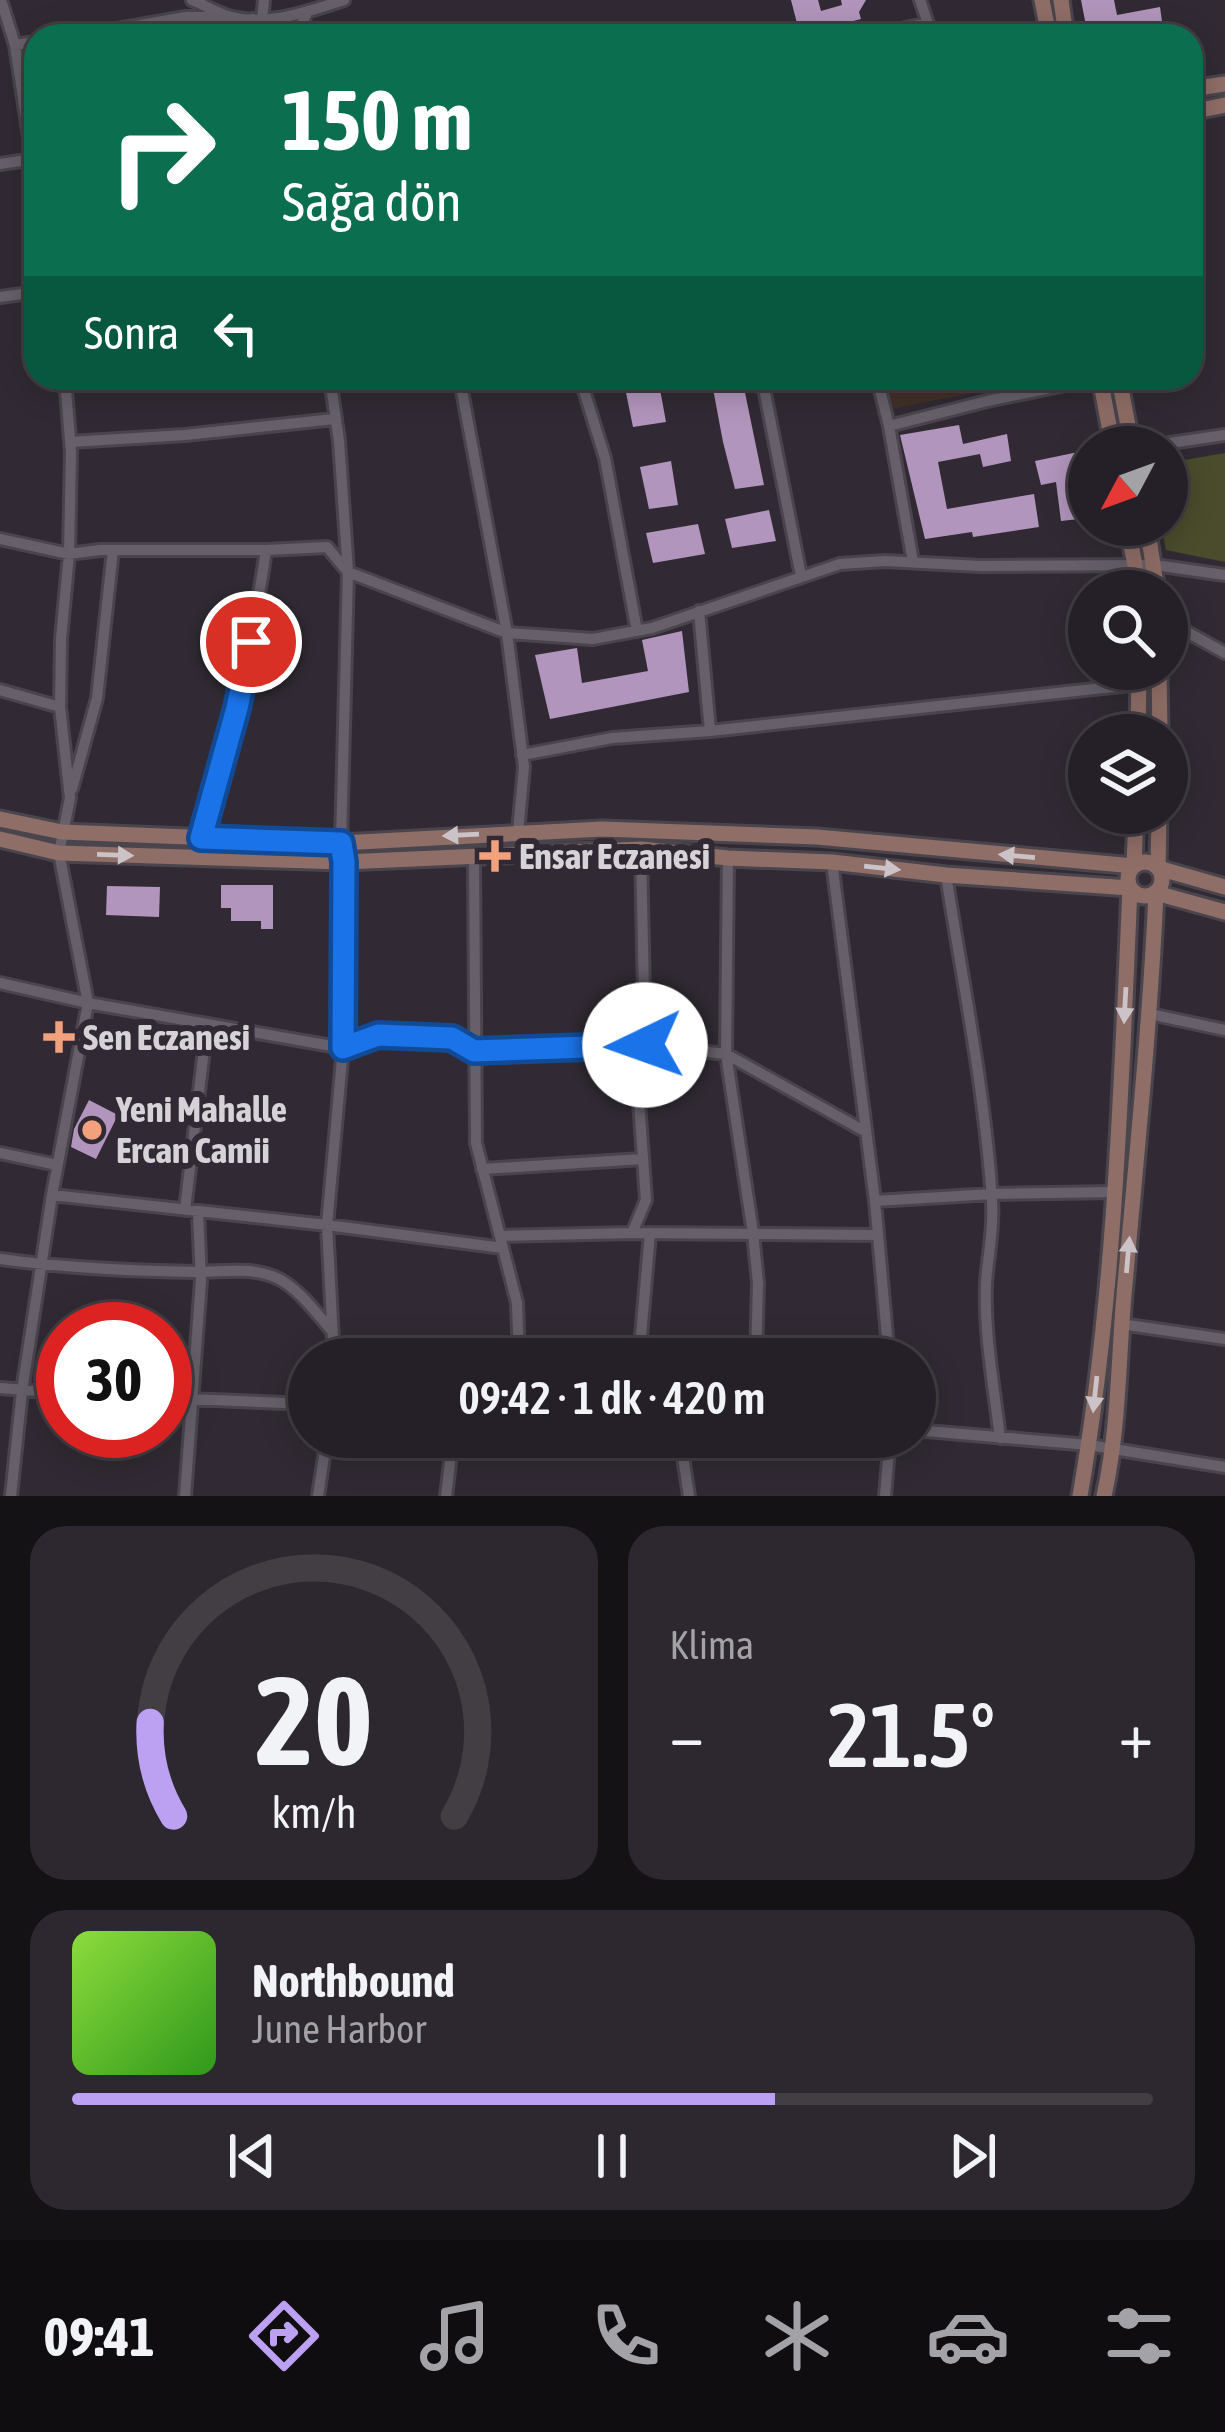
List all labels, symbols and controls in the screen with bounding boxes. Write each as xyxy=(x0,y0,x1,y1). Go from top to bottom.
icon: right xyxy=(84,72,240,228)
text: 150 m xyxy=(282,72,472,168)
text: Sağa dön xyxy=(282,171,462,232)
icon: left xyxy=(203,300,269,366)
text: Sonra xyxy=(84,307,179,359)
north arrow xyxy=(1068,426,1188,546)
map controls xyxy=(1068,426,1188,834)
button: search xyxy=(1068,570,1188,690)
pin xyxy=(200,591,302,693)
icon: arrive xyxy=(218,609,284,675)
button: layers xyxy=(1068,714,1188,834)
one-way arrow xyxy=(441,826,479,845)
place label: Ensar Eczanesi xyxy=(519,835,710,877)
marker: Ensar Eczanesi xyxy=(482,843,508,869)
one-way arrow xyxy=(97,845,135,864)
one-way arrow xyxy=(998,846,1036,865)
one-way arrow xyxy=(864,859,901,878)
position arrow xyxy=(582,982,708,1108)
one-way arrow xyxy=(1115,987,1134,1025)
place label: Sen Eczanesi xyxy=(83,1016,250,1058)
marker: Sen Eczanesi xyxy=(46,1024,72,1050)
place label: Yeni Mahalle Ercan Camii xyxy=(115,1088,287,1171)
marker: Yeni Mahalle Ercan Camii xyxy=(79,1117,105,1143)
one-way arrow xyxy=(1119,1236,1138,1273)
speed limit sign: 30 xyxy=(36,1302,192,1458)
text: 09:42 · 1 dk · 420 m xyxy=(459,1372,766,1424)
one-way arrow xyxy=(1085,1375,1104,1413)
text: Klima xyxy=(670,1623,754,1667)
text: 20 xyxy=(255,1648,372,1791)
text: 21.5° xyxy=(827,1683,995,1786)
text: − xyxy=(670,1696,704,1772)
text: + xyxy=(1119,1696,1153,1772)
text: km/h xyxy=(271,1788,356,1837)
text: Northbound xyxy=(252,1955,455,2007)
text: June Harbor xyxy=(252,2007,426,2051)
icon: previous xyxy=(219,2123,285,2189)
icon: pause xyxy=(579,2123,645,2189)
icon: next xyxy=(940,2123,1006,2189)
icon: directions xyxy=(242,2294,326,2378)
icon: music xyxy=(413,2294,497,2378)
icon: phone xyxy=(584,2294,668,2378)
icon: climate xyxy=(755,2294,839,2378)
icon: car xyxy=(926,2294,1010,2378)
icon: filters xyxy=(1097,2294,1181,2378)
text: 09:41 xyxy=(44,2306,155,2367)

